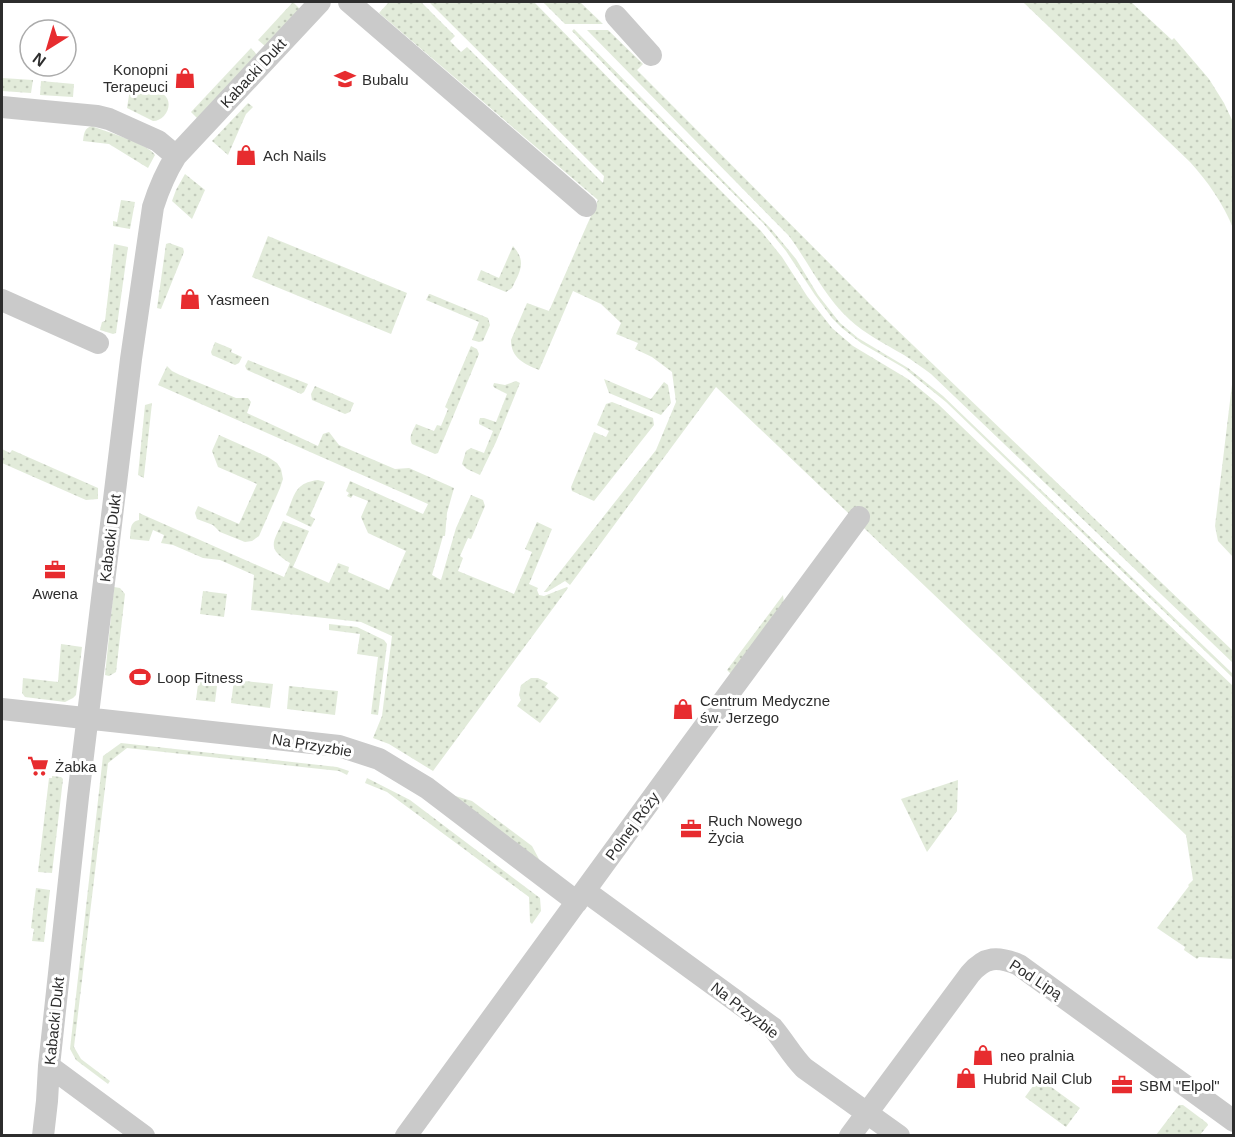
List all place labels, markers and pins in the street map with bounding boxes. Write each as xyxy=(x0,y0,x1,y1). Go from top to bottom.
place label: Konopni Terapeuci xyxy=(103,61,168,95)
shop icon: Konopni Terapeuci xyxy=(173,66,197,90)
school or university icon: Bubalu xyxy=(333,67,357,91)
place label: Bubalu xyxy=(362,71,409,88)
shop icon: Ach Nails xyxy=(234,143,258,167)
place label: Ach Nails xyxy=(263,147,326,164)
shop icon: Yasmeen xyxy=(178,287,202,311)
place label: Yasmeen xyxy=(207,291,269,308)
office icon: Awena xyxy=(43,558,67,582)
place label: Awena xyxy=(32,585,78,602)
sports icon: Loop Fitness xyxy=(128,665,152,689)
place label: Loop Fitness xyxy=(157,669,243,686)
place label: Centrum Medyczne św. Jerzego xyxy=(700,692,830,726)
shop icon: Centrum Medyczne św. Jerzego xyxy=(671,697,695,721)
supermarket icon: Żabka xyxy=(26,754,50,778)
place label: Żabka xyxy=(55,758,97,775)
place label: Ruch Nowego Życia xyxy=(708,812,802,846)
office icon: Ruch Nowego Życia xyxy=(679,817,703,841)
shop icon: neo pralnia xyxy=(971,1043,995,1067)
place label: neo pralnia xyxy=(1000,1047,1075,1064)
shop icon: Hubrid Nail Club xyxy=(954,1066,978,1090)
place label: Hubrid Nail Club xyxy=(983,1070,1092,1087)
office icon: SBM "Elpol" xyxy=(1110,1073,1134,1097)
place label: SBM "Elpol" xyxy=(1139,1077,1220,1094)

